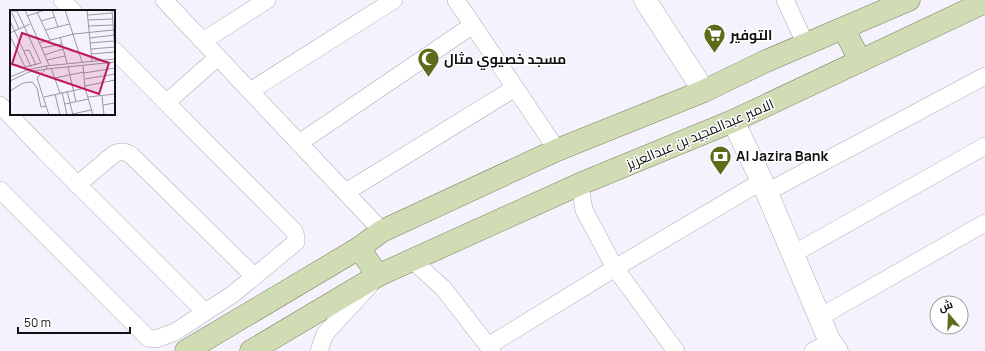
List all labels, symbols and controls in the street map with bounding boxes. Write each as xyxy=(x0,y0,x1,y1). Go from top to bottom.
inset map xyxy=(10,10,115,115)
supermarket icon: التوفير xyxy=(701,22,727,55)
place label: التوفير xyxy=(729,25,772,44)
mosque icon: مسجد خصيوي مثال xyxy=(416,46,442,79)
place label: مسجد خصيوي مثال xyxy=(444,49,566,70)
street label: الامير عبدالمجيد بن عبدالعزيز xyxy=(622,94,777,174)
bank icon: Al Jazira Bank xyxy=(707,143,733,176)
place label: Al Jazira Bank xyxy=(736,146,829,165)
north arrow xyxy=(929,295,969,335)
text: ش xyxy=(936,296,955,314)
scale bar xyxy=(18,309,130,335)
text: 50 m xyxy=(24,314,51,331)

